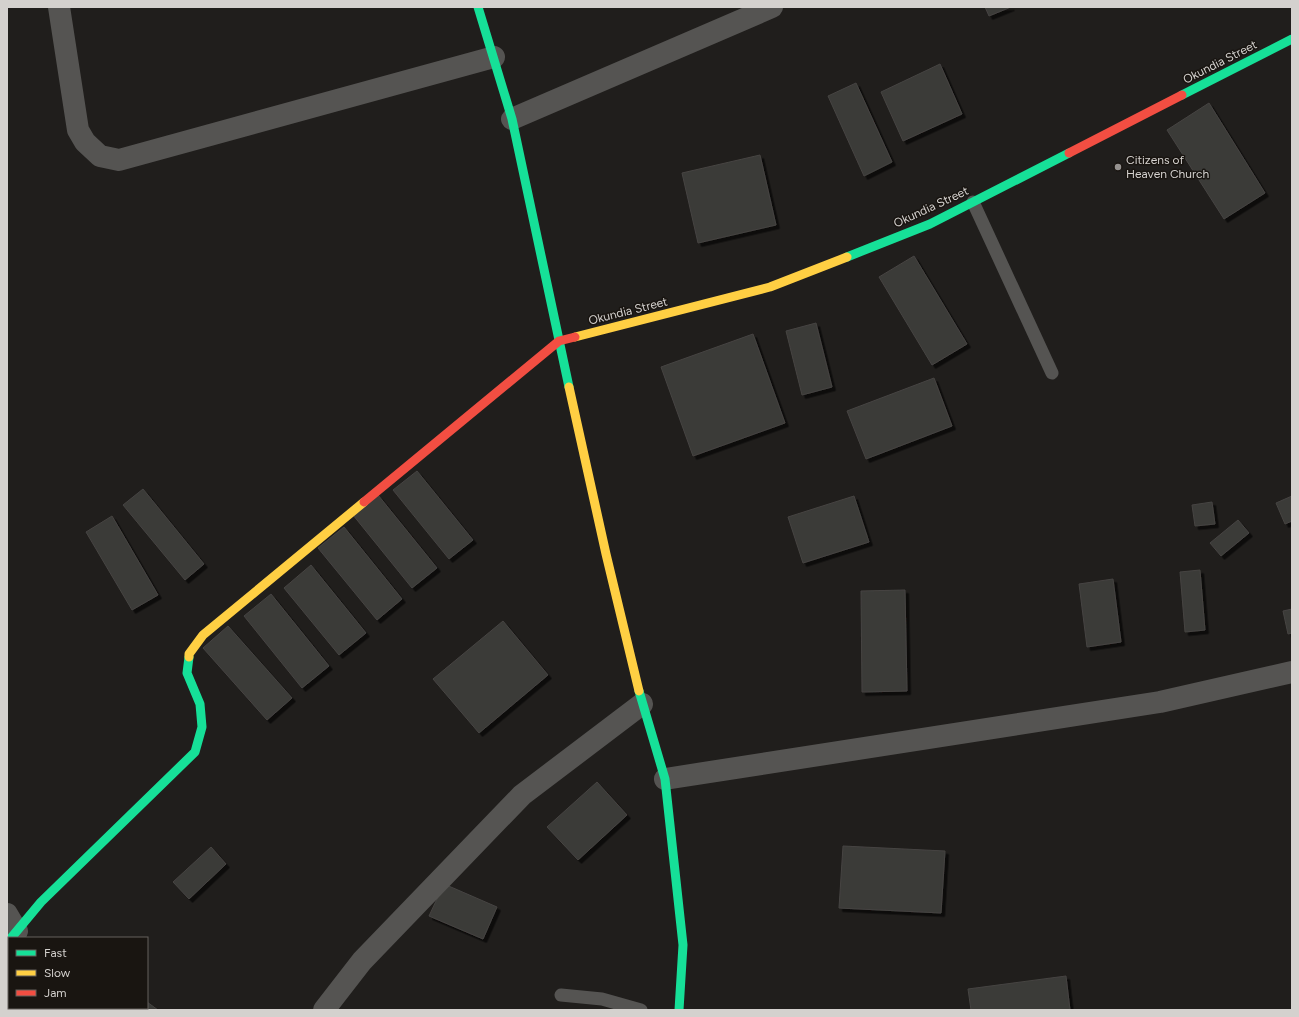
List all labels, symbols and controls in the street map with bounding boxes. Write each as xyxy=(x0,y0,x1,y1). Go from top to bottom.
street label: Okundia Street xyxy=(1181,37,1260,87)
place label: Citizens of Heaven Church xyxy=(1126,153,1209,181)
marker: Citizens of Heaven Church xyxy=(1113,162,1123,172)
street label: Okundia Street xyxy=(891,183,971,230)
street label: Okundia Street xyxy=(587,294,669,328)
legend xyxy=(8,937,148,1009)
text: Fast xyxy=(44,946,67,960)
text: Slow xyxy=(44,966,71,980)
text: Jam xyxy=(44,986,67,1000)

